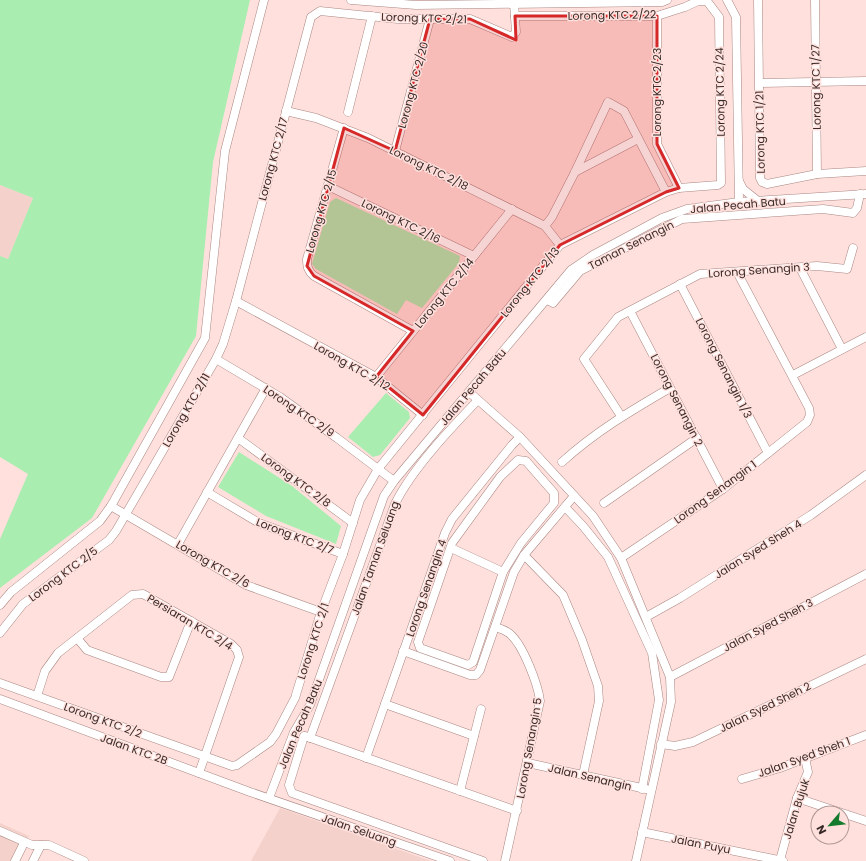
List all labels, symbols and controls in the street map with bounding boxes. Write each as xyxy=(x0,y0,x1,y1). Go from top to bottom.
street label: Lorong KTC 2/22 xyxy=(568,6,656,24)
street label: Lorong KTC 2/21 xyxy=(381,9,467,27)
street label: Lorong KTC 2/20 xyxy=(394,40,432,130)
street label: Lorong KTC 1/27 xyxy=(807,44,825,130)
street label: Lorong KTC 2/24 xyxy=(711,47,729,137)
street label: Lorong KTC 2/23 xyxy=(649,48,665,136)
street label: Lorong KTC 1/21 xyxy=(751,90,769,174)
street label: Lorong KTC 2/17 xyxy=(254,116,292,202)
street label: Lorong KTC 2/18 xyxy=(387,142,471,194)
street label: Lorong KTC 2/15 xyxy=(301,167,341,255)
street label: Jalan Pecah Batu xyxy=(690,193,786,217)
street label: Lorong KTC 2/16 xyxy=(359,195,443,247)
street label: Taman Senangin xyxy=(585,217,677,273)
street label: Lorong KTC 2/13 xyxy=(497,244,563,320)
street label: Lorong KTC 2/14 xyxy=(411,254,477,332)
street label: Lorong Senangin 3 xyxy=(708,258,810,282)
street label: Lorong Senangin 1/3 xyxy=(692,315,756,421)
street label: Lorong KTC 2/12 xyxy=(311,338,393,394)
street label: Jalan Pecah Batu xyxy=(436,345,510,429)
street label: Lorong Senangin 2 xyxy=(647,351,707,449)
street label: Lorong KTC 2/11 xyxy=(158,370,214,450)
street label: Lorong KTC 2/9 xyxy=(260,381,338,441)
street label: Lorong KTC 2/8 xyxy=(258,449,334,511)
street label: Lorong Senangin 1 xyxy=(670,456,760,528)
street label: Jalan Taman Seluang xyxy=(347,499,403,617)
street label: Lorong KTC 2/7 xyxy=(254,514,336,558)
street label: Jalan Syed Sheh 4 xyxy=(711,516,805,582)
street label: Lorong KTC 2/6 xyxy=(173,536,253,592)
street label: Lorong Senangin 4 xyxy=(402,537,450,639)
street label: Lorong KTC 2/5 xyxy=(25,543,101,605)
street label: Persiaran KTC 2/4 xyxy=(144,590,236,654)
street label: Jalan Syed Sheh 3 xyxy=(720,594,816,656)
street label: Lorong KTC 2/1 xyxy=(293,601,333,681)
street label: Jalan Pecah Batu xyxy=(274,677,326,771)
street label: Jalan Syed Sheh 2 xyxy=(717,678,813,736)
street label: Lorong Senangin 5 xyxy=(512,696,546,800)
street label: Lorong KTC 2/2 xyxy=(62,698,144,742)
street label: Jalan KTC 2B xyxy=(98,729,170,769)
street label: Jalan Syed Sheh 1 xyxy=(756,733,852,781)
street label: Jalan Senangin xyxy=(547,760,633,794)
street label: Jalan Bujuk xyxy=(779,776,813,841)
north arrow xyxy=(810,805,850,845)
street label: Jalan Seluang xyxy=(319,810,399,850)
text: N xyxy=(812,822,830,837)
street label: Jalan Puyu xyxy=(670,830,732,858)

